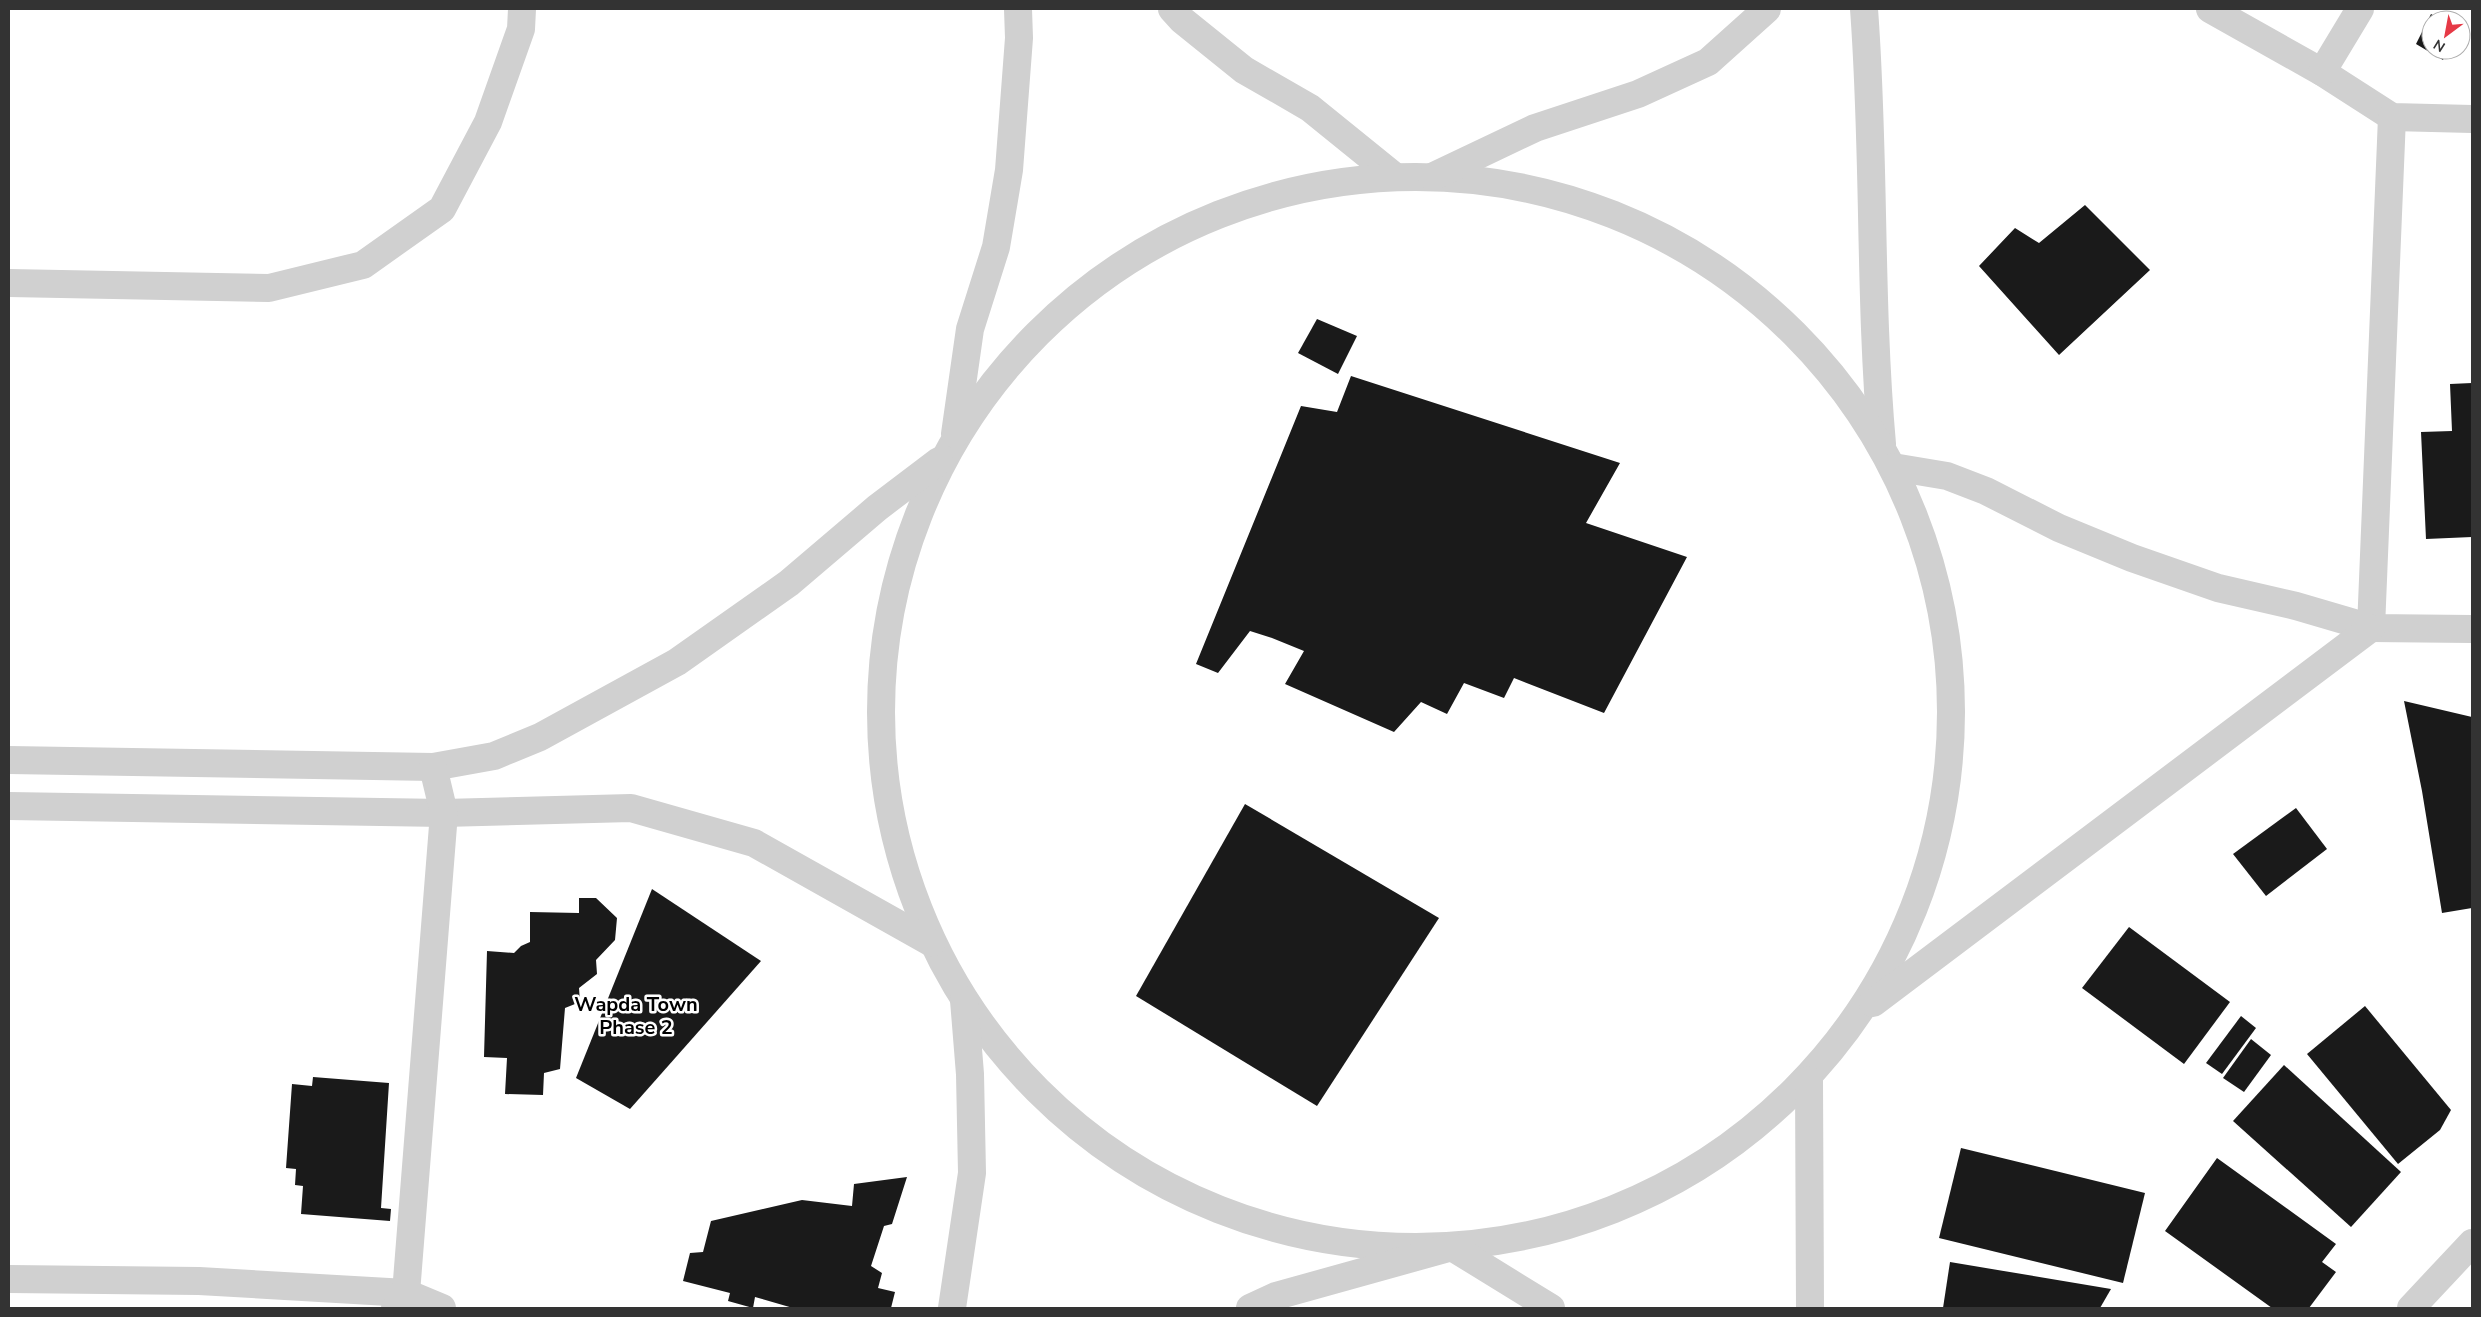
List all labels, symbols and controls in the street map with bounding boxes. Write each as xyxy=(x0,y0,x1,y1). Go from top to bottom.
north arrow xyxy=(2421,10,2471,60)
text: N xyxy=(2430,35,2449,56)
district label: Wapda Town Phase 2 xyxy=(574,991,698,1041)

